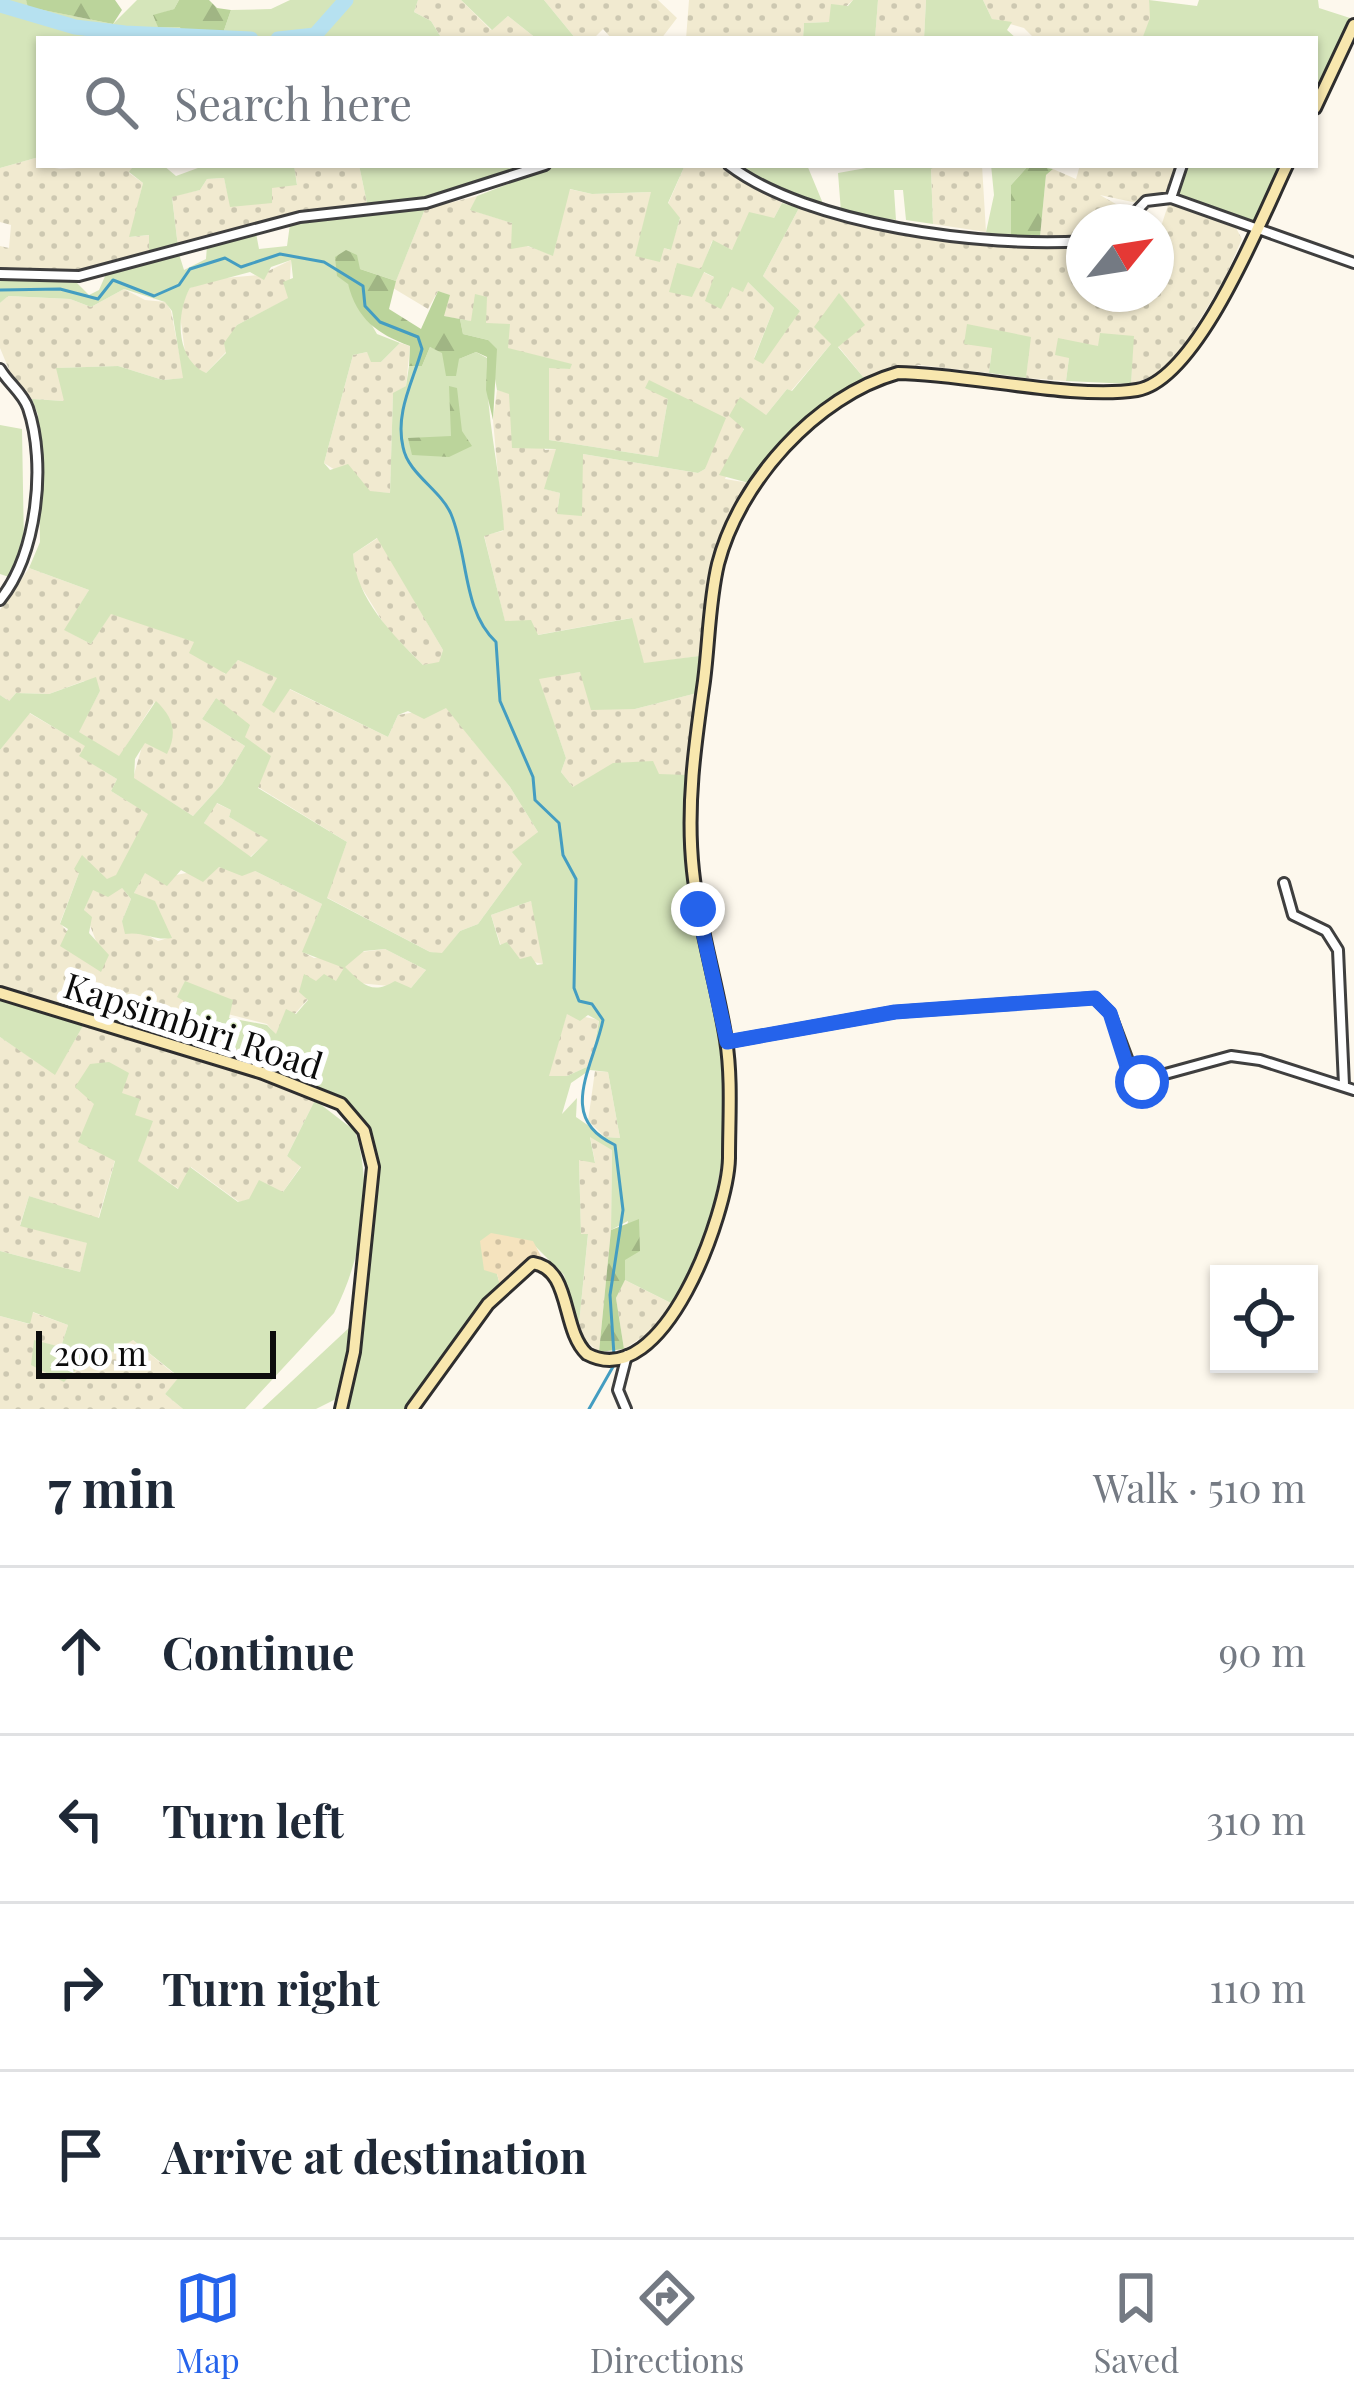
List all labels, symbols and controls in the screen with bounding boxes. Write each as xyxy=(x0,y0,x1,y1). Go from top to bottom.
search box xyxy=(36,36,1318,168)
icon: search xyxy=(78,69,144,135)
text: Search here xyxy=(174,72,412,132)
north arrow xyxy=(1066,204,1174,312)
route end xyxy=(671,882,725,936)
street label: Kapsimbiri Road xyxy=(59,960,330,1088)
route start xyxy=(1115,1055,1169,1109)
map controls xyxy=(1210,1265,1318,1373)
button: locate xyxy=(1210,1265,1318,1373)
scale bar xyxy=(36,1325,276,1378)
text: 200 m xyxy=(54,1330,147,1374)
text: 7 min xyxy=(48,1453,176,1521)
text: Walk · 510 m xyxy=(1093,1461,1306,1513)
icon: ahead xyxy=(48,1618,114,1684)
text: Continue xyxy=(162,1621,354,1681)
text: 90 m xyxy=(1218,1625,1306,1677)
icon: left xyxy=(48,1786,114,1852)
text: Turn left xyxy=(162,1789,344,1849)
text: 310 m xyxy=(1206,1793,1306,1845)
icon: right xyxy=(48,1954,114,2020)
text: Turn right xyxy=(162,1957,380,2017)
text: 110 m xyxy=(1209,1961,1306,2013)
icon: arrive xyxy=(48,2122,114,2188)
text: Arrive at destination xyxy=(162,2125,587,2185)
tab: Map xyxy=(175,2265,241,2381)
tab: Directions xyxy=(590,2265,744,2381)
tab: Saved xyxy=(1094,2265,1179,2381)

